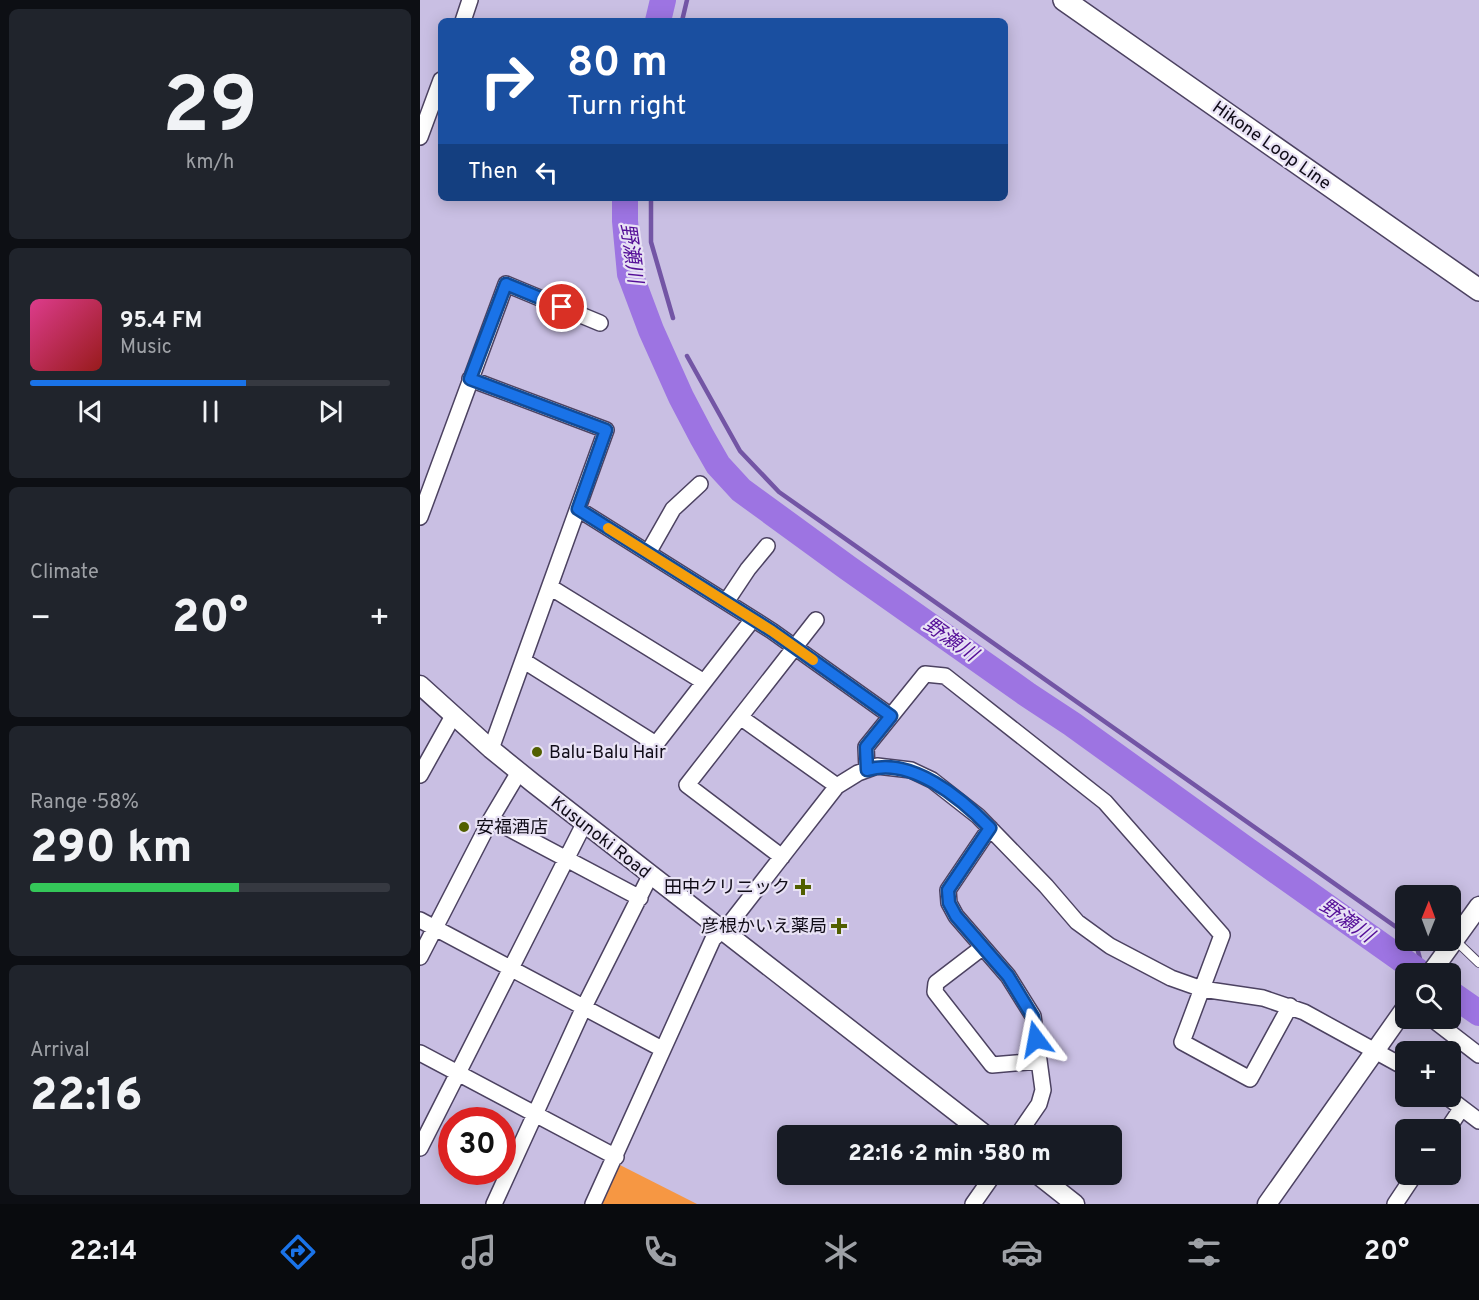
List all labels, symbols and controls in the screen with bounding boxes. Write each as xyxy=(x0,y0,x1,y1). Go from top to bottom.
text: 80 m xyxy=(567,38,668,91)
icon: right xyxy=(468,42,546,120)
text: 29 xyxy=(162,61,258,160)
text: Turn right xyxy=(567,90,686,124)
street label: Hikone Loop Line xyxy=(1207,97,1335,196)
text: km/h xyxy=(186,150,234,176)
icon: left xyxy=(530,156,563,189)
text: Then xyxy=(468,159,518,186)
water label: 野瀬川 xyxy=(613,222,647,287)
pin xyxy=(536,281,587,332)
icon: arrive xyxy=(545,290,578,323)
text: 95.4 FM xyxy=(120,308,202,335)
text: Music xyxy=(120,335,172,361)
icon: previous xyxy=(74,395,107,428)
icon: pause xyxy=(194,395,227,428)
icon: next xyxy=(314,395,347,428)
text: Climate xyxy=(30,560,99,586)
text: 20° xyxy=(172,591,248,648)
text: − xyxy=(30,599,51,641)
text: + xyxy=(369,599,390,641)
water label: 野瀬川 xyxy=(918,613,984,670)
place label: Balu-Balu Hair xyxy=(549,742,666,765)
marker: Balu-Balu Hair xyxy=(530,745,544,759)
text: Range · 58% xyxy=(30,790,139,816)
street label: Kusunoki Road xyxy=(545,792,655,884)
place label: 安福酒店 xyxy=(476,817,548,840)
marker: 安福酒店 xyxy=(457,820,471,834)
text: 290 km xyxy=(30,821,192,878)
place label: 田中クリニック xyxy=(664,877,790,900)
marker: 田中クリニック xyxy=(794,878,812,896)
north arrow xyxy=(1395,885,1461,951)
map controls xyxy=(1395,885,1461,1185)
water label: 野瀬川 xyxy=(1314,894,1380,951)
place label: 彦根かいえ薬局 xyxy=(701,916,827,939)
marker: 彦根かいえ薬局 xyxy=(832,919,846,933)
button: search xyxy=(1395,963,1461,1029)
position arrow xyxy=(1004,1007,1068,1071)
text: Arrival xyxy=(30,1038,90,1064)
button: + xyxy=(1395,1041,1461,1107)
text: 22:16 xyxy=(30,1069,143,1126)
speed limit sign: 30 xyxy=(438,1107,516,1185)
button: − xyxy=(1395,1119,1461,1185)
text: 22:16 · 2 min · 580 m xyxy=(848,1141,1051,1168)
icon: directions xyxy=(277,1231,319,1273)
icon: music xyxy=(458,1231,500,1273)
icon: phone xyxy=(639,1231,681,1273)
icon: climate xyxy=(820,1231,862,1273)
icon: car xyxy=(1001,1231,1043,1273)
icon: filters xyxy=(1183,1231,1225,1273)
text: 22:14 xyxy=(70,1235,137,1269)
text: 20° xyxy=(1364,1235,1409,1269)

